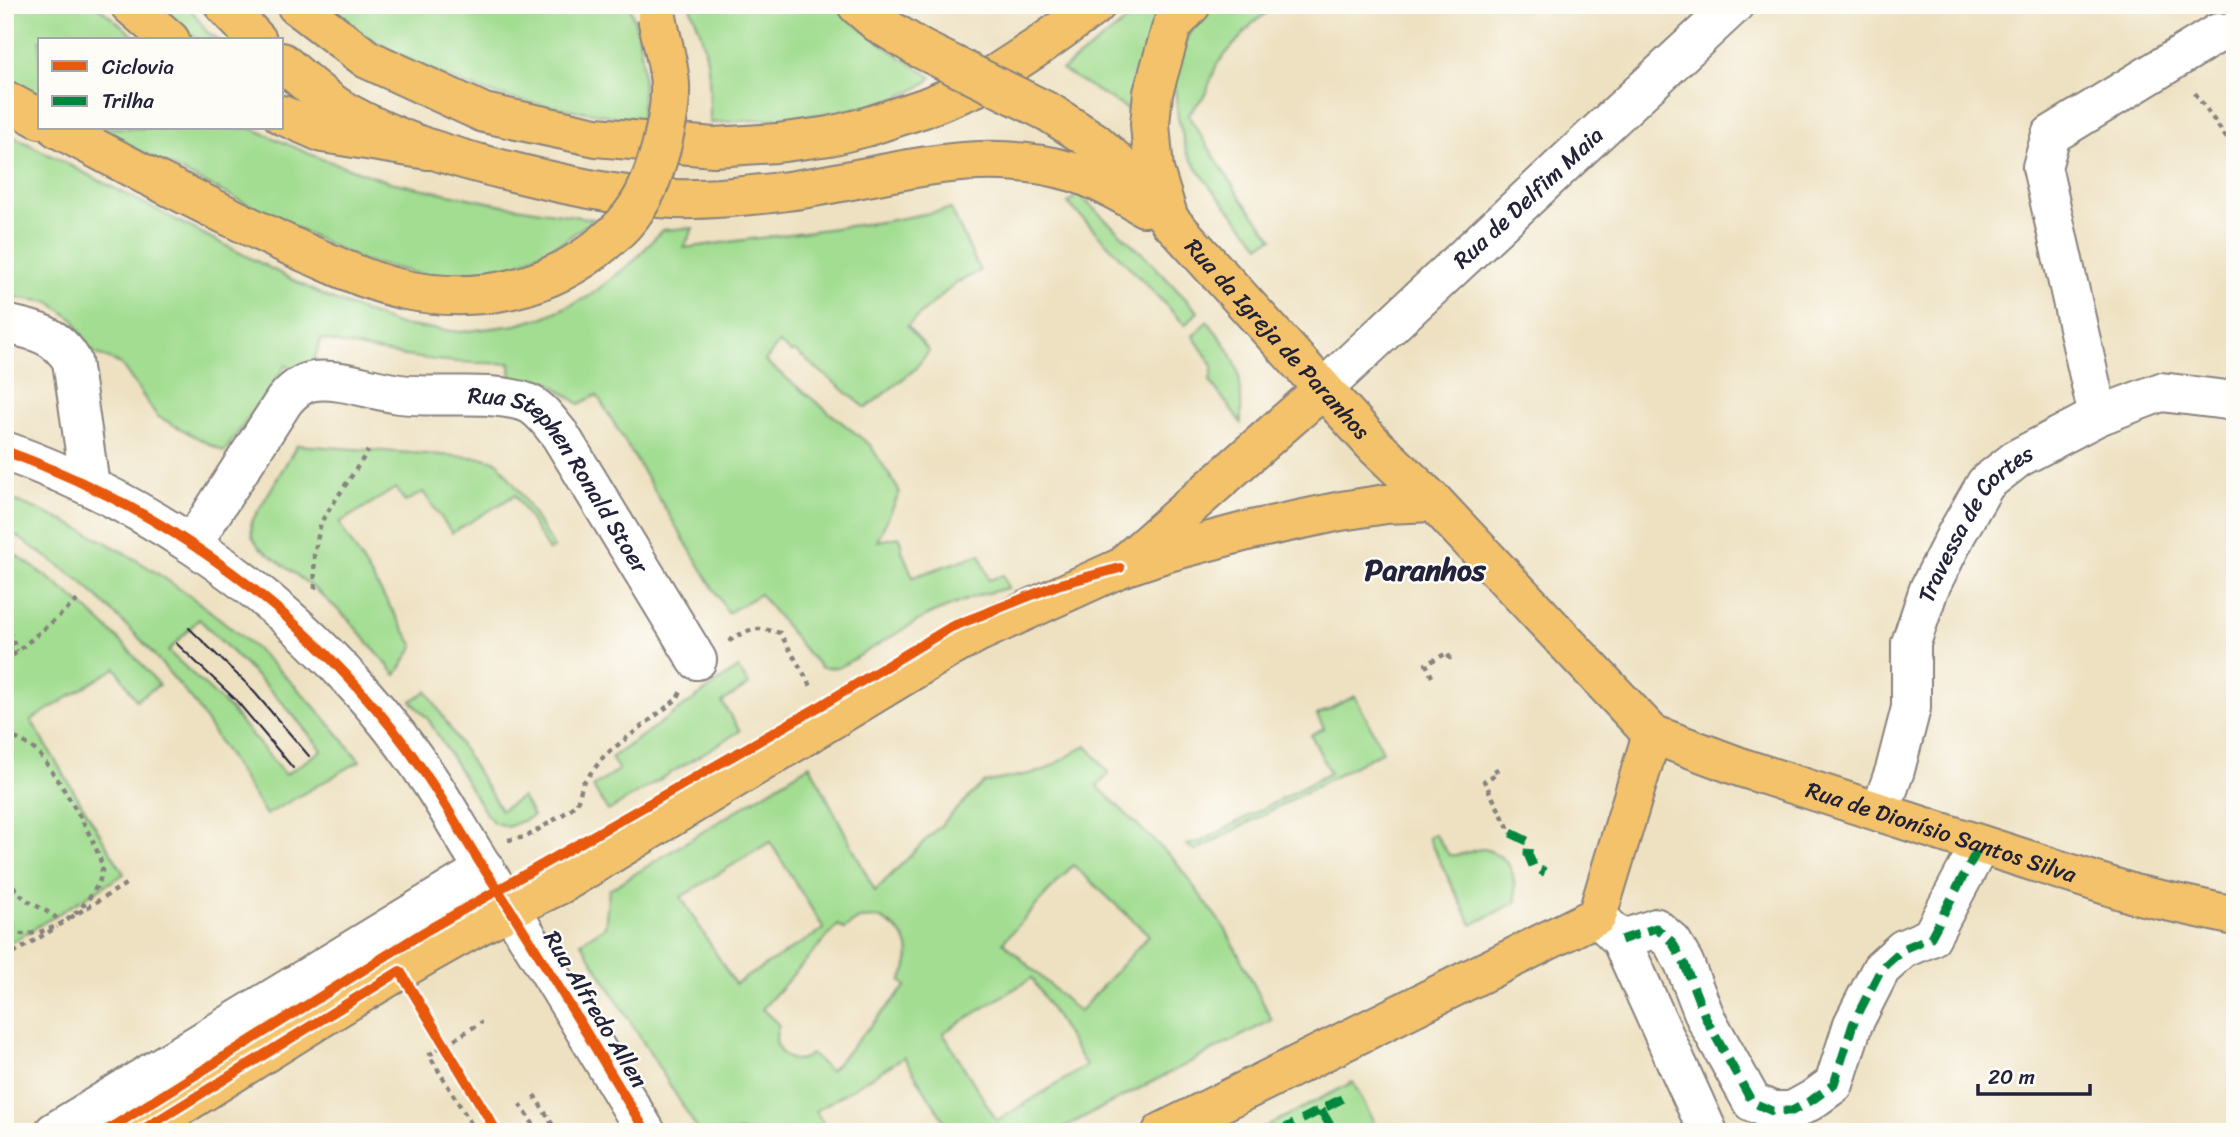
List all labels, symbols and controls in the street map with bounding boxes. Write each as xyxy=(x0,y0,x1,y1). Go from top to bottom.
legend xyxy=(38,38,284,130)
text: Ciclovia xyxy=(102,48,175,86)
text: Trilha xyxy=(102,82,154,120)
street label: Rua de Delfim Maia xyxy=(1443,116,1614,279)
street label: Rua da Igreja de Paranhos xyxy=(1174,229,1381,450)
street label: Rua Stephen Ronald Stoer xyxy=(468,375,661,583)
street label: Travessa de Cortes xyxy=(1906,433,2041,608)
district label: Paranhos xyxy=(1364,543,1487,597)
street label: Rua de Dionísio Santos Silva xyxy=(1801,770,2082,895)
street label: Rua Alfredo Allen xyxy=(532,922,659,1096)
scale bar xyxy=(1978,1053,2090,1097)
text: 20 m xyxy=(1988,1058,2035,1096)

